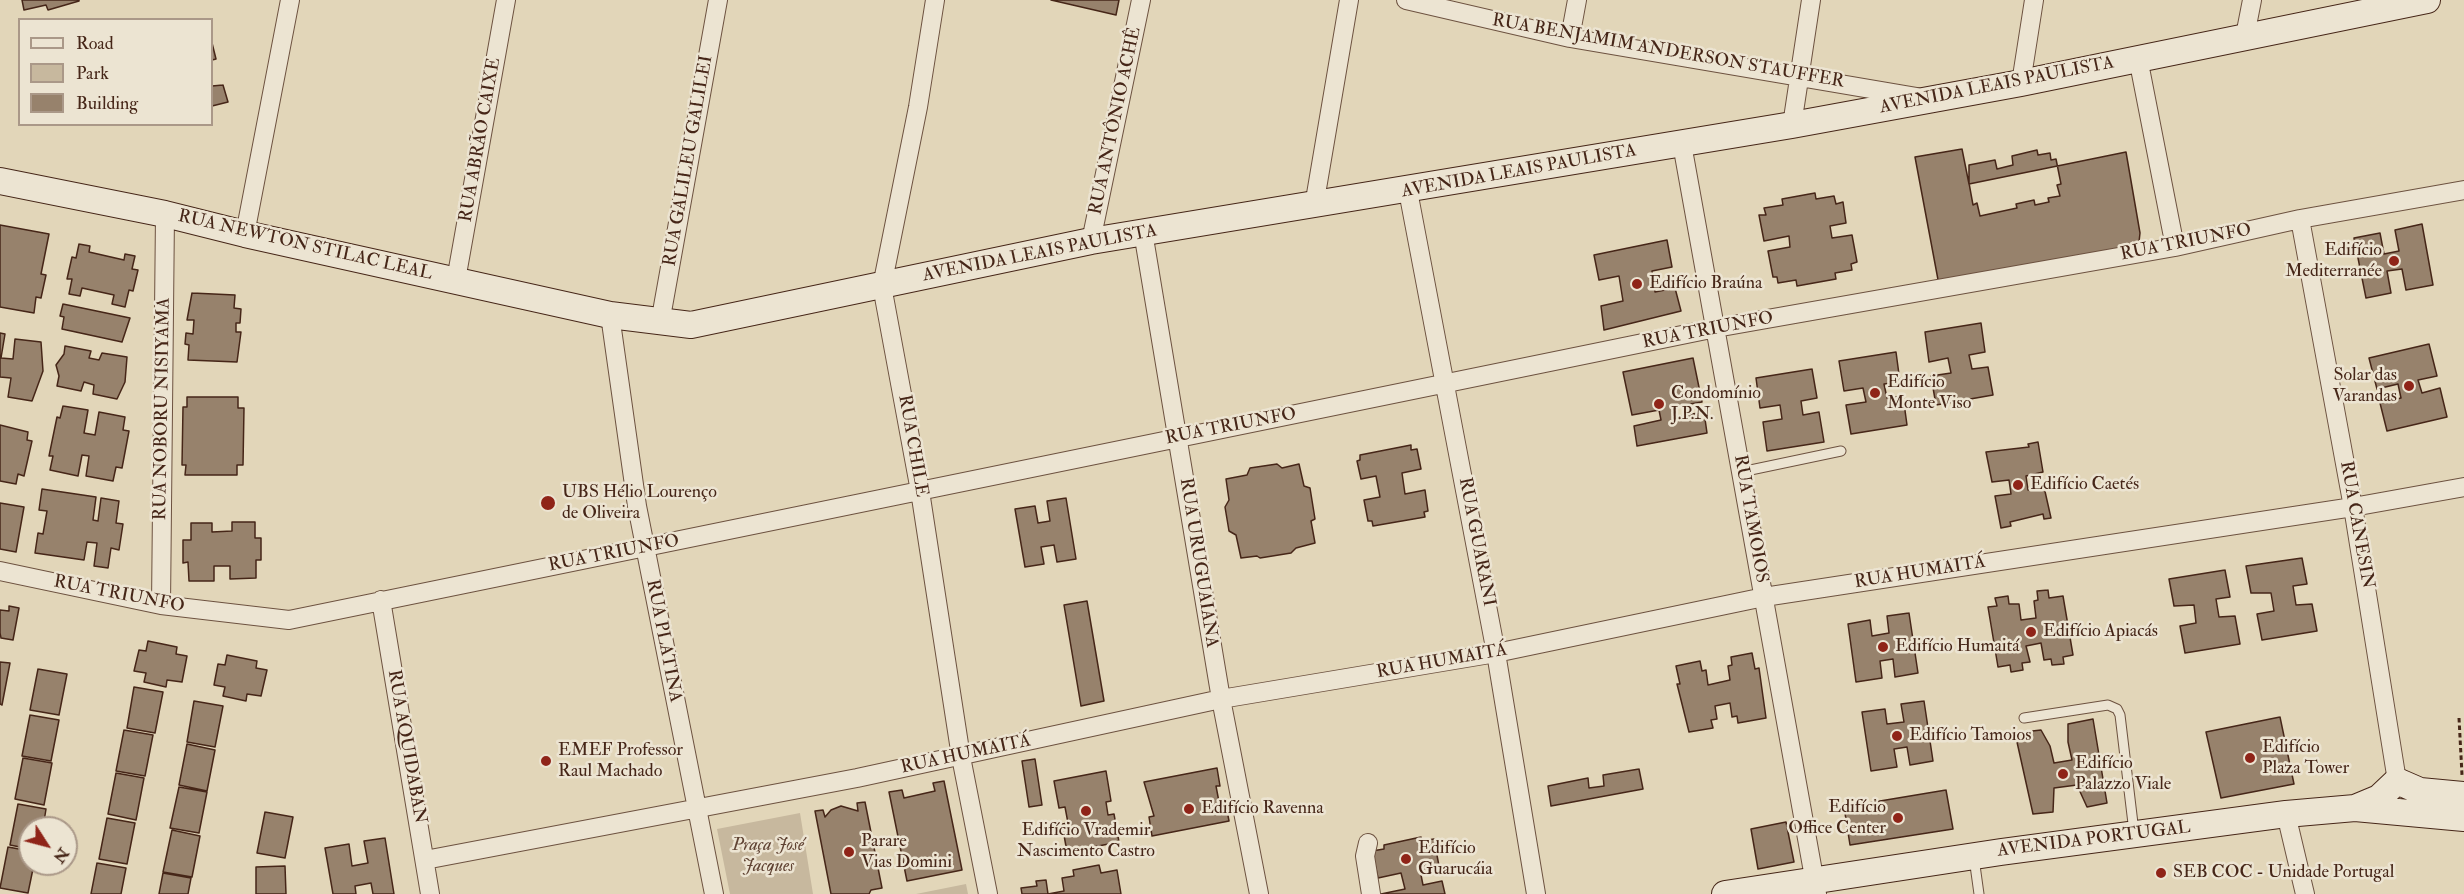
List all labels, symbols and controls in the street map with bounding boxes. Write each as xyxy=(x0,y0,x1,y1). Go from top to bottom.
street label: RUA BENJAMIM ANDERSON STAUFFER xyxy=(1490,10,1846,94)
legend xyxy=(18,18,213,126)
street label: RUA ANTÔNIO ACHÊ xyxy=(1086,25,1146,217)
text: Road xyxy=(76,32,114,55)
street label: AVENIDA LEAIS PAULISTA xyxy=(1878,53,2116,119)
street label: RUA GALILEU GALILEI xyxy=(660,54,718,268)
street label: RUA ABRÃO CAIXE xyxy=(456,56,506,224)
text: Park xyxy=(76,62,109,85)
text: Building xyxy=(76,92,138,115)
street label: AVENIDA LEAIS PAULISTA xyxy=(1400,141,1638,203)
street label: RUA NEWTON STILAC LEAL xyxy=(176,206,434,286)
street label: RUA TRIUNFO xyxy=(2119,220,2253,266)
street label: AVENIDA LEAIS PAULISTA xyxy=(921,221,1159,287)
place label: Edifício Mediterranée xyxy=(2285,240,2382,282)
marker: Edifício Mediterranée xyxy=(2387,254,2401,268)
place label: Edifício Braúna xyxy=(1649,273,1762,295)
marker: Edifício Braúna xyxy=(1630,277,1644,291)
street label: RUA NOBORU NISIYAMA xyxy=(150,297,176,521)
street label: RUA TRIUNFO xyxy=(1641,308,1775,354)
place label: Solar das Varandas xyxy=(2333,365,2397,407)
place label: Edifício Monte Viso xyxy=(1887,372,1971,415)
marker: Solar das Varandas xyxy=(2402,379,2416,393)
place label: Condomínio J.P.N. xyxy=(1671,383,1761,426)
marker: Edifício Monte Viso xyxy=(1868,386,1882,400)
street label: RUA CHILE xyxy=(892,393,932,499)
marker: Condomínio J.P.N. xyxy=(1652,397,1666,411)
street label: RUA TRIUNFO xyxy=(1164,404,1298,450)
street label: RUA TAMOIOS xyxy=(1728,453,1772,585)
street label: RUA CANESIN xyxy=(2334,459,2378,591)
place label: Edifício Caetés xyxy=(2030,474,2139,496)
street label: RUA GUARANI xyxy=(1453,476,1499,608)
street label: RUA URUGUAIANA xyxy=(1174,477,1222,649)
marker: Edifício Caetés xyxy=(2011,478,2025,492)
place label: UBS Hélio Lourenço de Oliveira xyxy=(562,482,717,524)
marker: UBS Hélio Lourenço de Oliveira xyxy=(539,494,557,512)
street label: RUA TRIUNFO xyxy=(547,531,681,577)
street label: RUA HUMAITÁ xyxy=(1853,552,1987,594)
street label: RUA TRIUNFO xyxy=(52,572,186,618)
street label: RUA PLATINA xyxy=(640,578,686,704)
place label: Edifício Apiacás xyxy=(2043,621,2158,643)
marker: Edifício Apiacás xyxy=(2024,625,2038,639)
place label: Edifício Humaitá xyxy=(1895,636,2020,658)
street label: RUA HUMAITÁ xyxy=(1375,640,1509,684)
marker: Edifício Humaitá xyxy=(1876,640,1890,654)
street label: RUA AQUIDABAN xyxy=(382,668,430,826)
place label: Edifício Tamoios xyxy=(1909,725,2031,747)
marker: Edifício Tamoios xyxy=(1890,729,1904,743)
street label: RUA HUMAITÁ xyxy=(899,731,1033,779)
place label: Edifício Plaza Tower xyxy=(2262,737,2349,780)
place label: EMEF Professor Raul Machado xyxy=(558,740,683,783)
marker: Edifício Plaza Tower xyxy=(2243,751,2257,765)
place label: Edifício Palazzo Viale xyxy=(2075,753,2171,795)
marker: EMEF Professor Raul Machado xyxy=(539,754,553,768)
marker: Edifício Palazzo Viale xyxy=(2056,767,2070,781)
place label: Edifício Office Center xyxy=(1788,797,1886,840)
place label: Edifício Ravenna xyxy=(1201,798,1324,820)
marker: Edifício Ravenna xyxy=(1182,802,1196,816)
marker: Edifício Vrademir Nascimento Castro xyxy=(1079,804,1093,818)
marker: Edifício Office Center xyxy=(1891,811,1905,825)
north arrow xyxy=(18,816,78,876)
street label: AVENIDA PORTUGAL xyxy=(1996,817,2192,863)
place label: Edifício Vrademir Nascimento Castro xyxy=(1017,820,1155,862)
place label: Parare Vias Domini xyxy=(861,831,952,874)
park label: Praça José Jacques xyxy=(732,835,804,878)
place label: Edifício Guarucáia xyxy=(1418,838,1493,880)
text: N xyxy=(49,844,73,867)
marker: Parare Vias Domini xyxy=(842,845,856,859)
marker: Edifício Guarucáia xyxy=(1399,852,1413,866)
place label: SEB COC - Unidade Portugal xyxy=(2173,862,2394,884)
marker: SEB COC - Unidade Portugal xyxy=(2154,866,2168,880)

